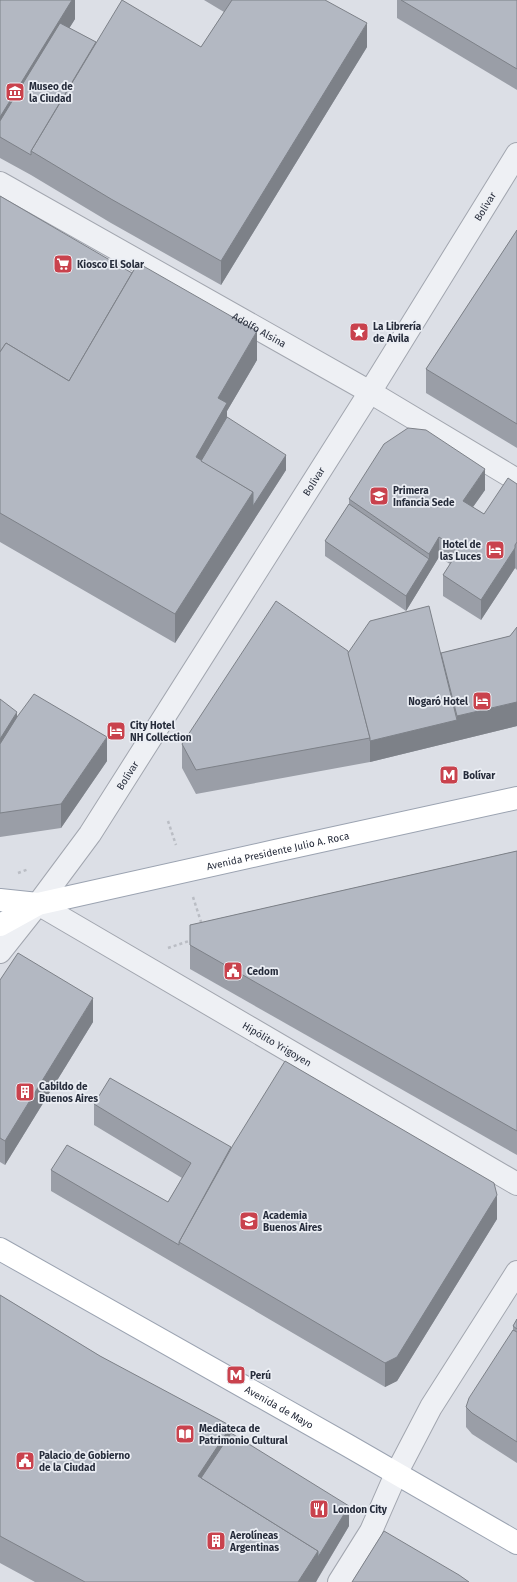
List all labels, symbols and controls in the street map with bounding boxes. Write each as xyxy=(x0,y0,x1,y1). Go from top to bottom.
museum icon: Museo de la Ciudad xyxy=(4,81,26,103)
place label: Museo de la Ciudad xyxy=(29,81,73,105)
street label: Bolívar xyxy=(472,190,499,223)
supermarket icon: Kiosco El Solar xyxy=(52,253,74,275)
place label: Kiosco El Solar xyxy=(77,259,145,271)
street label: Adolfo Alsina xyxy=(230,311,288,350)
place label: La Librería de Avila xyxy=(373,320,422,345)
place icon: La Librería de Avila xyxy=(348,321,370,343)
street label: Bolívar xyxy=(301,465,328,498)
school or university icon: Primera Infancia Sede xyxy=(368,485,390,507)
place label: Primera Infancia Sede xyxy=(393,485,455,509)
place label: Hotel de las Luces xyxy=(440,539,481,563)
hotel icon: Hotel de las Luces xyxy=(484,539,506,561)
hotel icon: Nogaró Hotel xyxy=(471,690,493,712)
place label: Nogaró Hotel xyxy=(408,695,468,708)
hotel icon: City Hotel NH Collection xyxy=(105,720,127,742)
place label: City Hotel NH Collection xyxy=(130,720,192,744)
street label: Bolívar xyxy=(115,759,142,792)
metro station icon: Bolívar xyxy=(438,764,460,786)
place label: Bolívar xyxy=(463,769,496,782)
street label: Avenida Presidente Julio A. Roca xyxy=(205,830,350,873)
public building icon: Cedom xyxy=(222,960,244,982)
place label: Cedom xyxy=(247,966,278,978)
street label: Hipólito Yrigoyen xyxy=(240,1020,313,1070)
building icon: Cabildo de Buenos Aires xyxy=(14,1081,36,1103)
place label: Cabildo de Buenos Aires xyxy=(39,1081,98,1105)
school or university icon: Academia Buenos Aires xyxy=(238,1210,260,1232)
place label: Academia Buenos Aires xyxy=(262,1210,322,1234)
metro station icon: Perú xyxy=(225,1364,247,1386)
place label: Perú xyxy=(250,1369,271,1382)
street label: Avenida de Mayo xyxy=(243,1384,316,1432)
library icon: Mediateca de Patrimonio Cultural xyxy=(174,1423,196,1445)
place label: Mediateca de Patrimonio Cultural xyxy=(199,1423,288,1447)
public building icon: Palacio de Gobierno de la Ciudad xyxy=(14,1450,36,1472)
place label: Palacio de Gobierno de la Ciudad xyxy=(39,1450,130,1474)
restaurant icon: London City xyxy=(308,1498,330,1520)
place label: London City xyxy=(333,1504,388,1516)
place label: Aerolíneas Argentinas xyxy=(229,1529,279,1554)
building icon: Aerolíneas Argentinas xyxy=(205,1530,227,1552)

